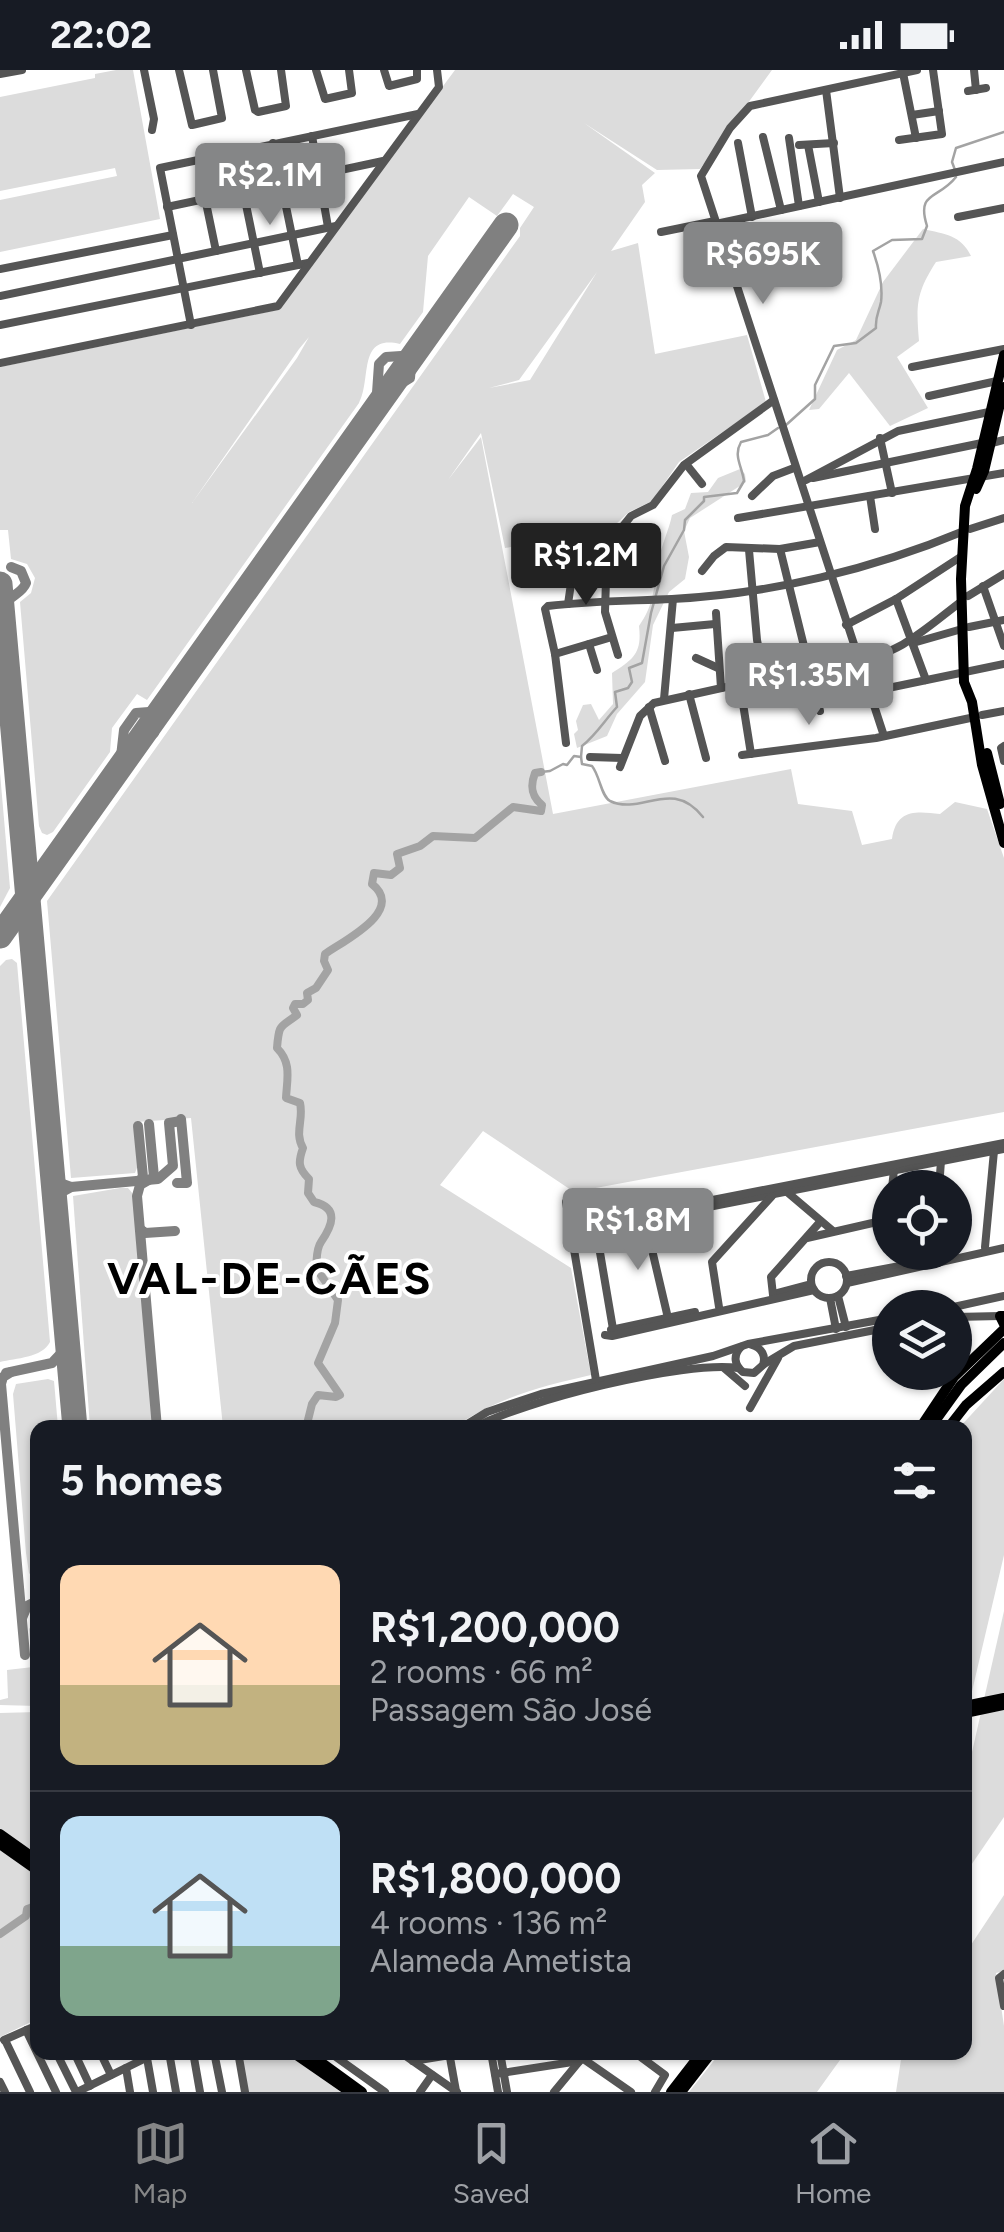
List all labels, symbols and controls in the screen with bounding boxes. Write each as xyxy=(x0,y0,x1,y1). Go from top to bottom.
text: 22:02 xyxy=(50,12,152,58)
pin: R$2.1M xyxy=(189,143,351,228)
text: R$2.1M xyxy=(217,156,323,194)
pin: R$695K xyxy=(682,222,844,307)
text: R$695K xyxy=(705,235,821,273)
pin: R$1.2M xyxy=(505,523,667,608)
text: R$1.2M xyxy=(533,536,639,574)
pin: R$1.35M xyxy=(717,643,901,728)
text: R$1.35M xyxy=(747,656,871,694)
map controls xyxy=(872,1170,972,1390)
button: locate xyxy=(872,1170,972,1270)
pin: R$1.8M xyxy=(557,1188,719,1273)
text: R$1.8M xyxy=(585,1201,691,1239)
district label: VAL-DE-CÃES xyxy=(107,1251,433,1305)
button: layers xyxy=(872,1290,972,1390)
icon: filters xyxy=(887,1453,942,1508)
text: 5 homes xyxy=(60,1455,222,1506)
text: R$1,200,000 xyxy=(370,1602,620,1653)
icon: home xyxy=(140,1605,260,1725)
text: 2 rooms · 66 m² xyxy=(370,1653,593,1691)
text: Passagem São José xyxy=(370,1691,652,1729)
text: R$1,800,000 xyxy=(370,1853,621,1904)
icon: home xyxy=(140,1856,260,1976)
text: 4 rooms · 136 m² xyxy=(370,1904,607,1942)
text: Alameda Ametista xyxy=(370,1942,632,1980)
tab: Map xyxy=(133,2116,188,2210)
tab: Saved xyxy=(453,2116,530,2210)
tab: Home xyxy=(795,2116,871,2210)

